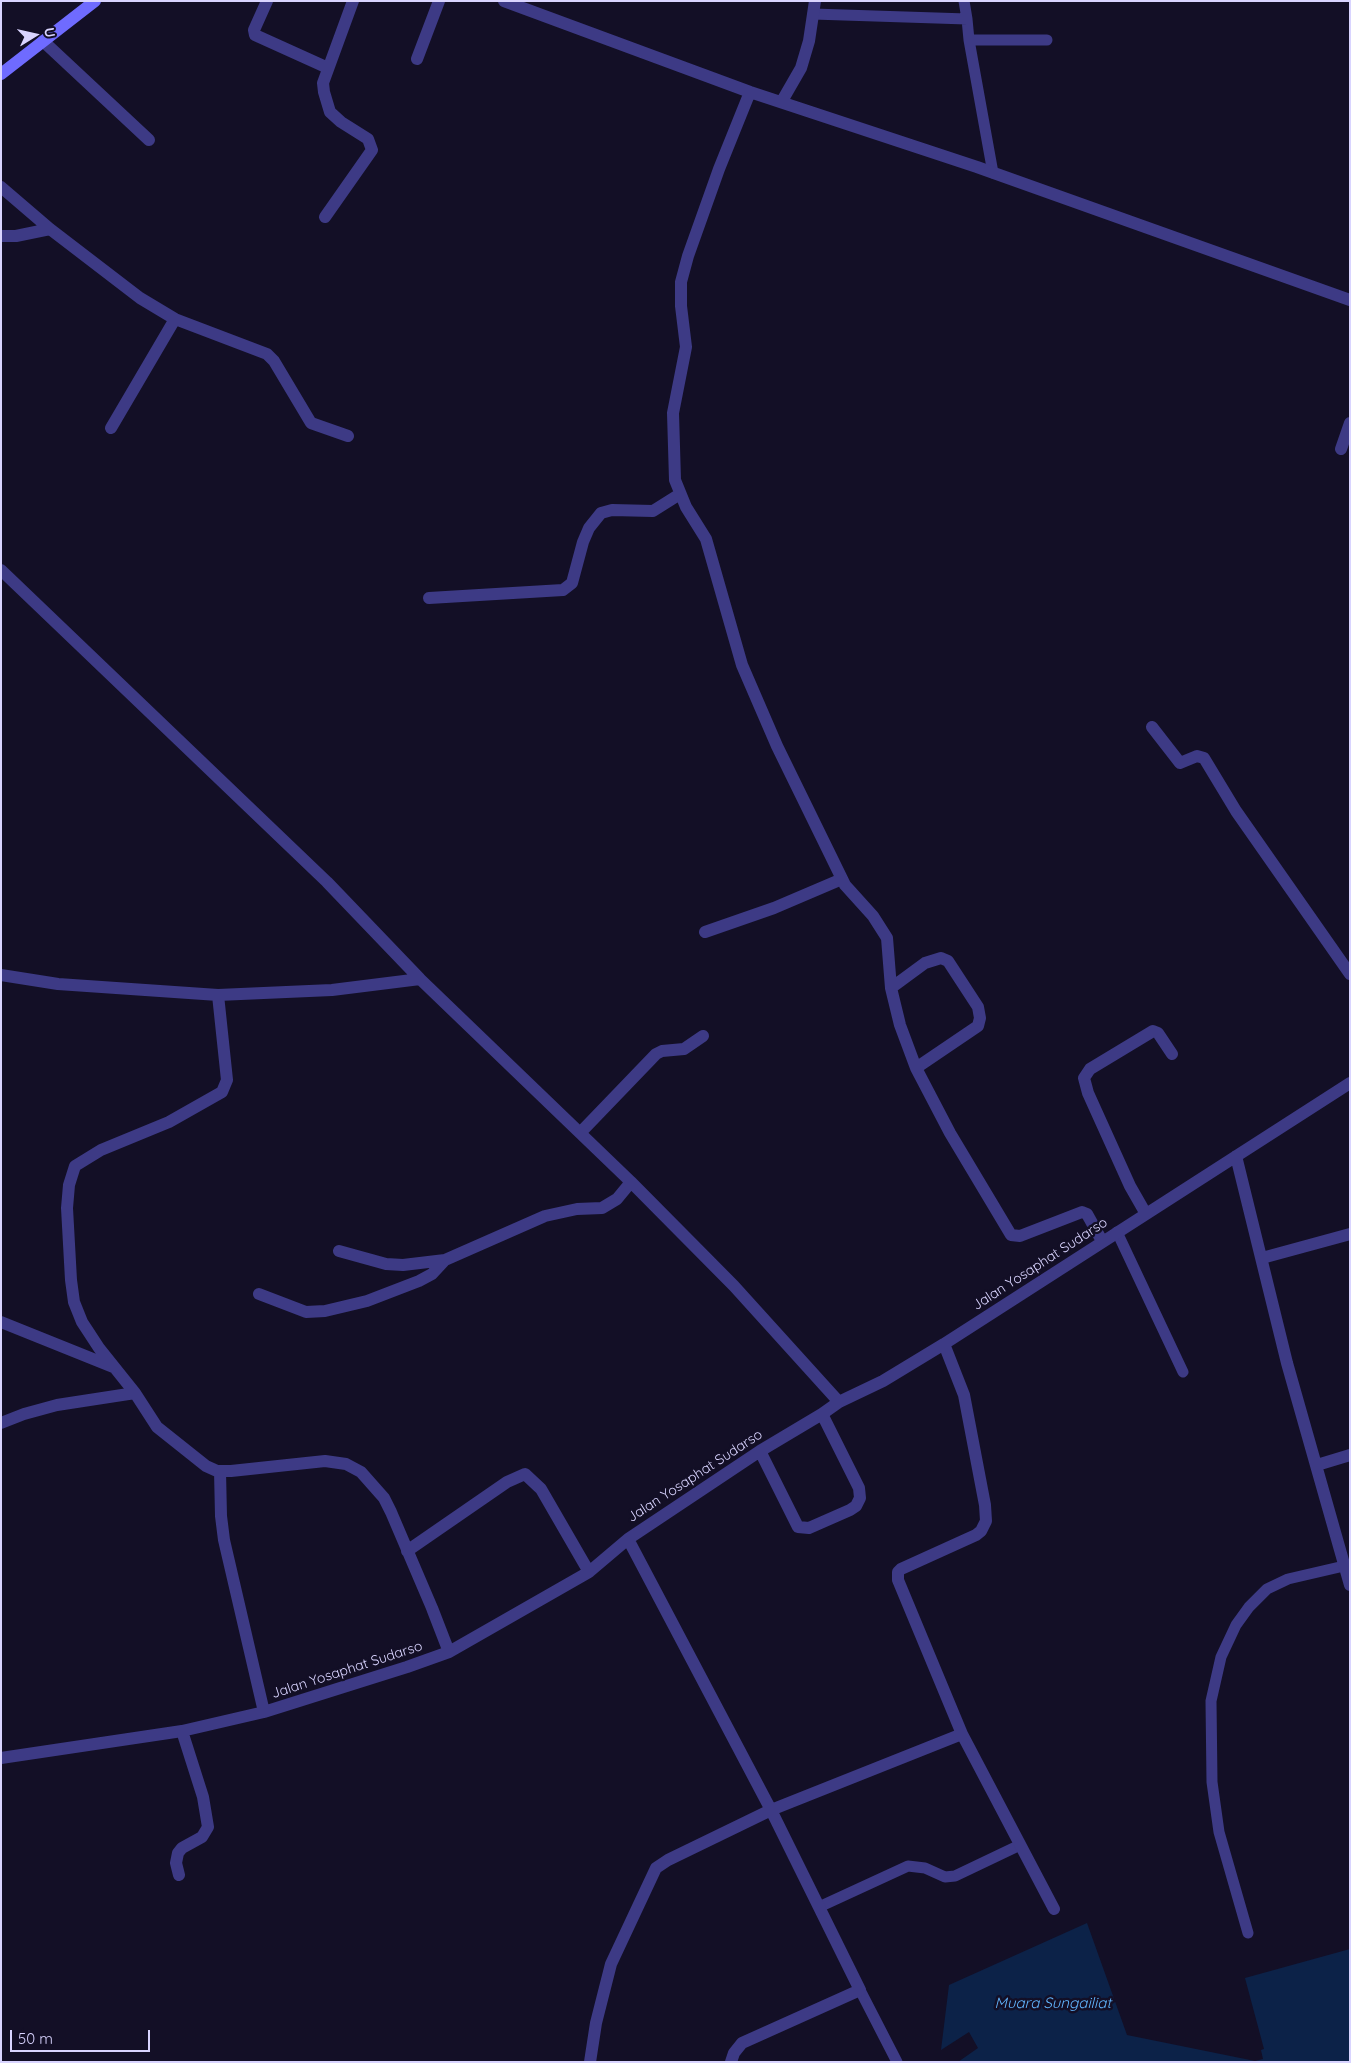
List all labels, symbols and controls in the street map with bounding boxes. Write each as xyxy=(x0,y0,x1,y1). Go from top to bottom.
north arrow xyxy=(10,10,60,60)
text: U xyxy=(40,26,59,39)
street label: Jalan Yosaphat Sudarso xyxy=(969,1214,1111,1314)
street label: Jalan Yosaphat Sudarso xyxy=(624,1426,766,1526)
street label: Jalan Yosaphat Sudarso xyxy=(269,1638,425,1702)
water label: Muara Sungailiat xyxy=(995,1994,1111,2012)
scale bar xyxy=(12,2020,152,2052)
text: 50 m xyxy=(18,2029,53,2048)

